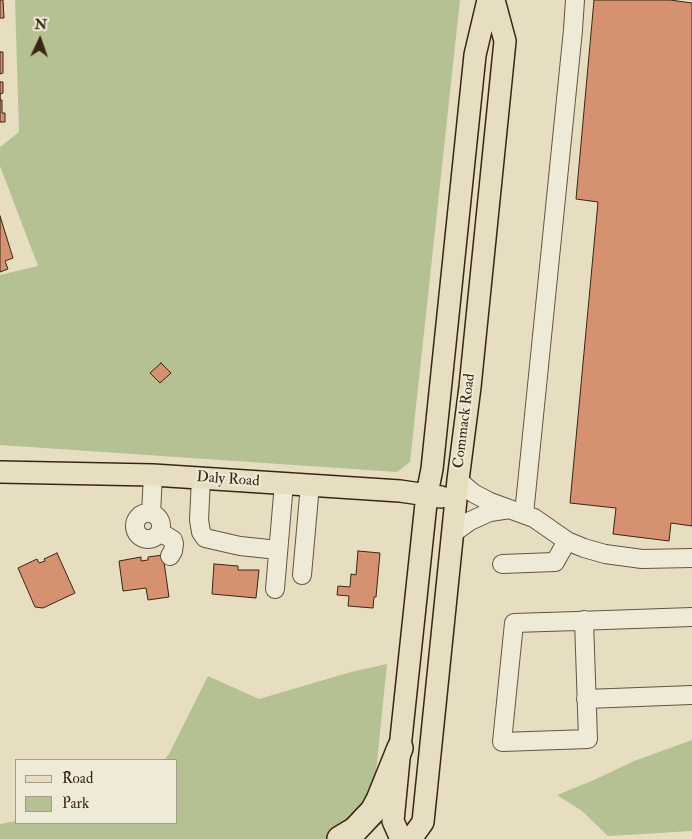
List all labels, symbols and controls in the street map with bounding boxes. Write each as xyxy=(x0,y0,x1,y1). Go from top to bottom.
north arrow xyxy=(15,15,65,65)
text: N xyxy=(34,16,48,33)
street label: Commack Road xyxy=(450,373,480,469)
street label: Daly Road xyxy=(196,469,260,491)
legend xyxy=(15,759,178,824)
text: Road xyxy=(62,769,93,788)
text: Park xyxy=(62,794,89,813)

